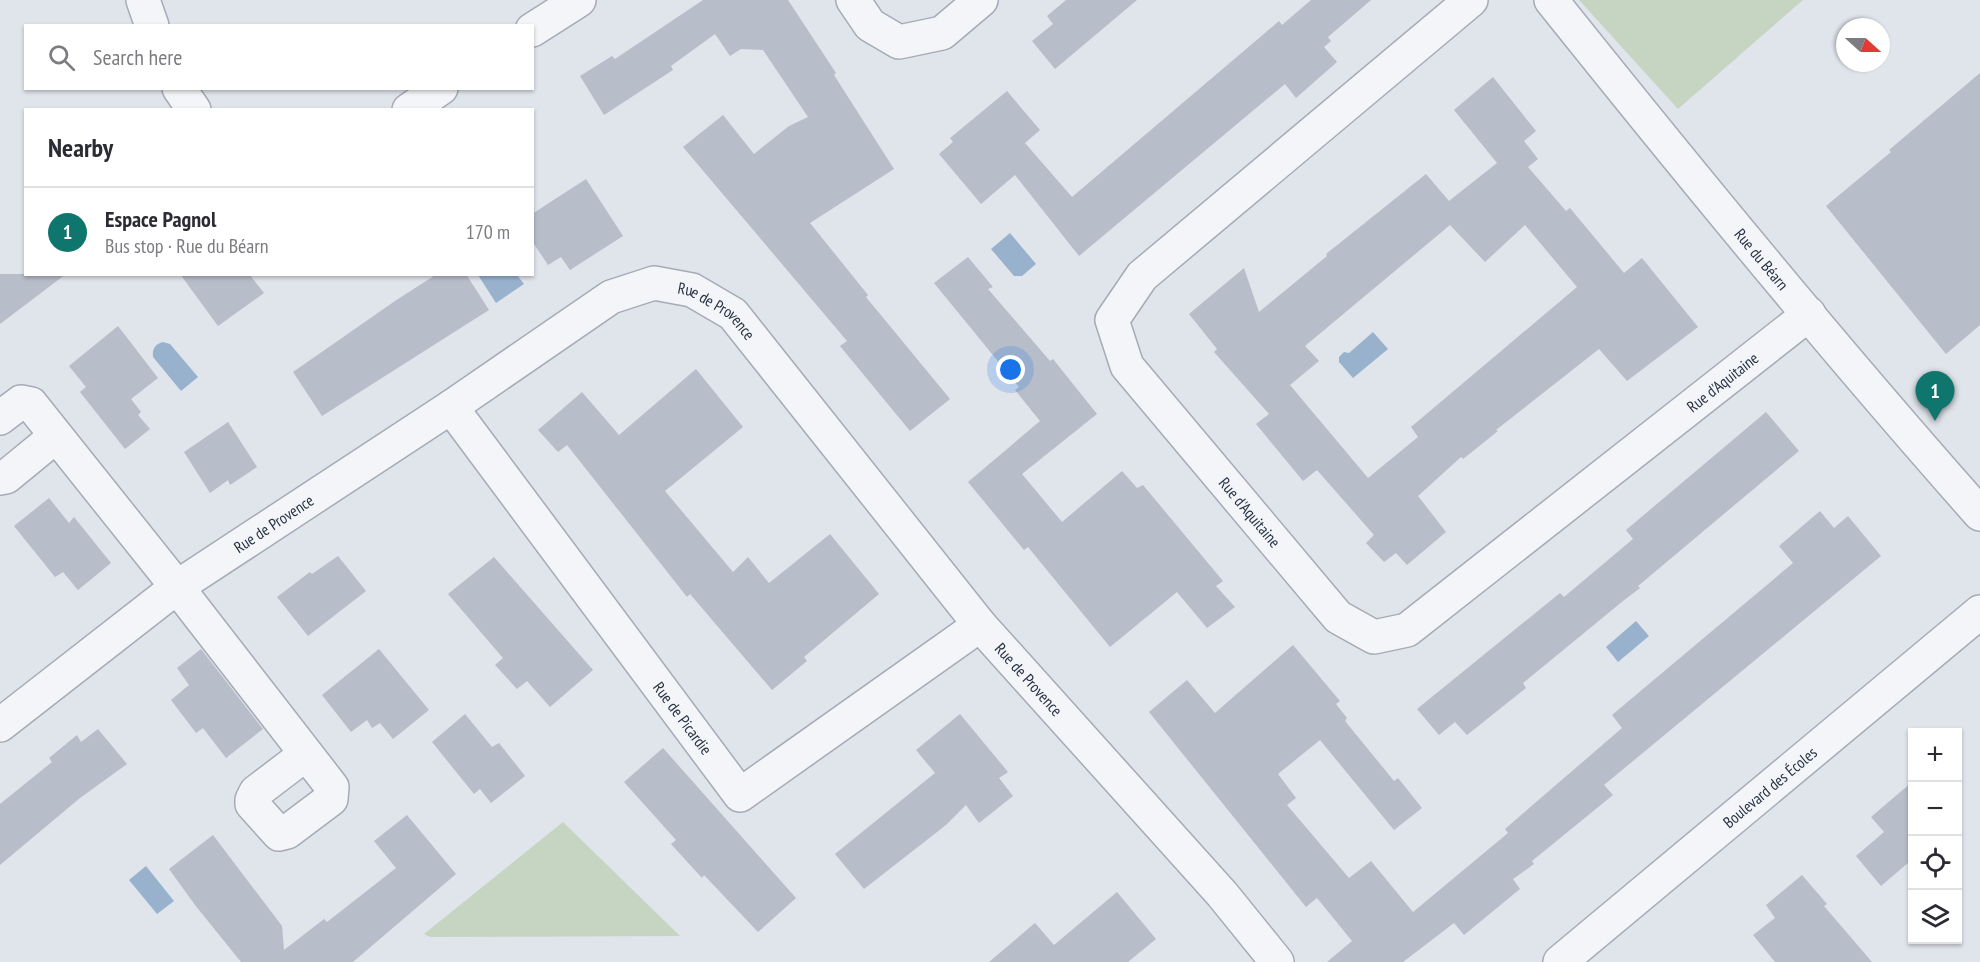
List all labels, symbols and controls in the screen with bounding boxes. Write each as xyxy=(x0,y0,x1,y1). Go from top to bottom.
north arrow xyxy=(1836,18,1890,72)
search box xyxy=(24,24,534,90)
icon: search xyxy=(45,41,78,74)
text: Search here xyxy=(93,43,182,71)
text: Nearby xyxy=(48,131,113,164)
text: Espace Pagnol xyxy=(105,205,216,233)
text: 1 xyxy=(63,219,72,245)
text: 170 m xyxy=(466,219,510,245)
street label: Rue du Béarn xyxy=(1730,224,1793,294)
text: Bus stop · Rue du Béarn xyxy=(105,233,269,259)
street label: Rue de Provence xyxy=(676,278,759,344)
street label: Rue d'Aquitaine xyxy=(1683,348,1762,416)
your location xyxy=(996,355,1025,384)
pin: 1 xyxy=(1916,372,1954,421)
street label: Rue d'Aquitaine xyxy=(1215,473,1285,551)
street label: Rue de Provence xyxy=(230,490,317,557)
street label: Rue de Provence xyxy=(991,639,1067,720)
street label: Rue de Picardie xyxy=(649,678,716,759)
map controls xyxy=(1908,728,1962,944)
button: + xyxy=(1908,728,1962,782)
street label: Boulevard des Écoles xyxy=(1719,742,1821,832)
button: − xyxy=(1908,782,1962,836)
button: locate xyxy=(1908,836,1962,890)
button: layers xyxy=(1908,890,1962,944)

